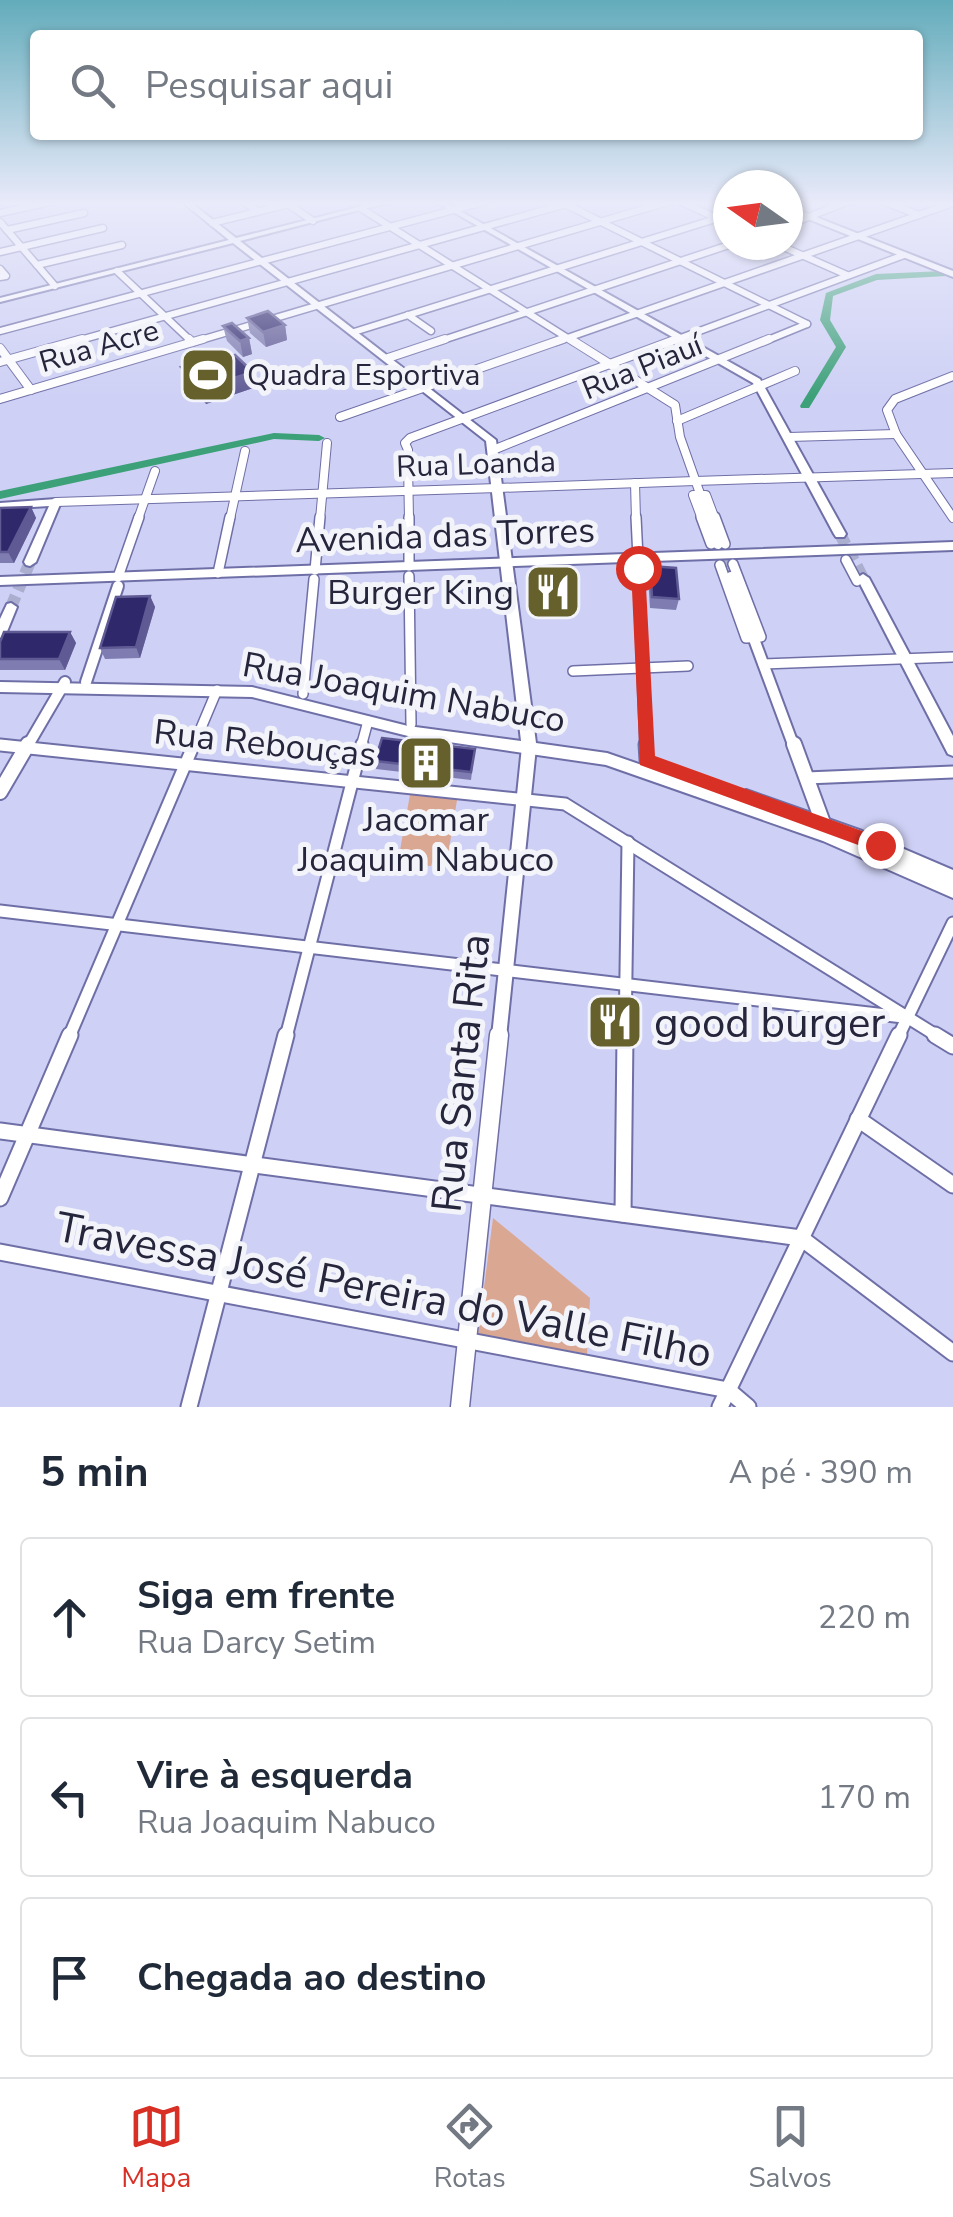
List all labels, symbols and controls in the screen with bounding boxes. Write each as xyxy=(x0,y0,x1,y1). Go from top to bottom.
search box xyxy=(30,30,923,140)
icon: search xyxy=(65,58,120,113)
text: Pesquisar aqui xyxy=(145,60,393,111)
north arrow xyxy=(713,170,803,260)
street label: Rua Acre xyxy=(35,310,164,383)
street label: Rua Piauí xyxy=(576,324,710,410)
sports icon: Quadra Esportiva xyxy=(178,345,238,405)
place label: Quadra Esportiva xyxy=(247,355,480,396)
street label: Rua Loanda xyxy=(396,441,557,488)
street label: Avenida das Torres xyxy=(294,507,596,564)
route start xyxy=(616,546,662,592)
restaurant icon: Burger King xyxy=(523,562,583,622)
place label: Burger King xyxy=(327,569,514,616)
street label: Rua Joaquim Nabuco xyxy=(239,641,569,744)
street label: Rua Rebouças xyxy=(152,708,378,779)
building icon: Jacomar Joaquim Nabuco xyxy=(396,733,456,793)
place label: Jacomar Joaquim Nabuco xyxy=(297,796,554,883)
route end xyxy=(858,823,904,869)
street label: Rua Santa Rita xyxy=(419,931,504,1215)
restaurant icon: good burger xyxy=(585,992,645,1052)
place label: good burger xyxy=(654,995,885,1052)
street label: Travessa José Pereira do Valle Filho xyxy=(51,1199,716,1382)
text: 5 min xyxy=(40,1444,149,1501)
text: A pé · 390 m xyxy=(729,1451,913,1494)
text: Siga em frente xyxy=(137,1570,395,1621)
icon: ahead xyxy=(42,1590,97,1645)
text: 220 m xyxy=(818,1596,911,1639)
text: Rua Darcy Setim xyxy=(137,1621,376,1664)
text: Vire à esquerda xyxy=(137,1750,413,1801)
icon: left xyxy=(42,1770,97,1825)
text: 170 m xyxy=(818,1776,911,1819)
text: Rua Joaquim Nabuco xyxy=(137,1801,436,1844)
icon: arrive xyxy=(42,1950,97,2005)
text: Chegada ao destino xyxy=(137,1952,486,2003)
tab: Mapa xyxy=(121,2099,191,2197)
tab: Rotas xyxy=(434,2099,506,2197)
tab: Salvos xyxy=(748,2099,832,2197)

